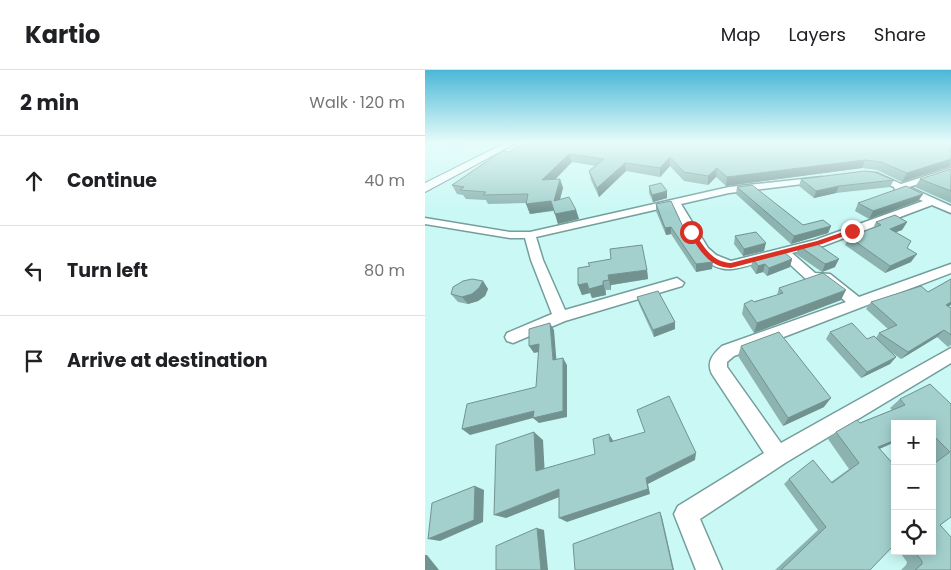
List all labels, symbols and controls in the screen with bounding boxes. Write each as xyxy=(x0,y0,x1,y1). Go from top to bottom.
text: Kartio xyxy=(25,18,100,51)
text: Map xyxy=(721,22,761,47)
text: Layers xyxy=(789,22,846,47)
text: Share xyxy=(874,22,926,47)
text: 2 min xyxy=(20,88,79,117)
text: Walk · 120 m xyxy=(309,91,405,114)
icon: ahead xyxy=(20,167,48,195)
text: Continue xyxy=(67,167,157,194)
text: 40 m xyxy=(364,169,405,192)
route end xyxy=(841,220,864,243)
route start xyxy=(680,221,703,244)
icon: left xyxy=(20,257,48,285)
text: Turn left xyxy=(67,257,148,284)
text: 80 m xyxy=(364,259,405,282)
icon: arrive xyxy=(20,347,48,375)
text: Arrive at destination xyxy=(67,347,268,374)
map controls xyxy=(891,420,936,555)
button: + xyxy=(891,420,936,465)
button: − xyxy=(891,465,936,510)
button: locate xyxy=(891,510,936,555)

